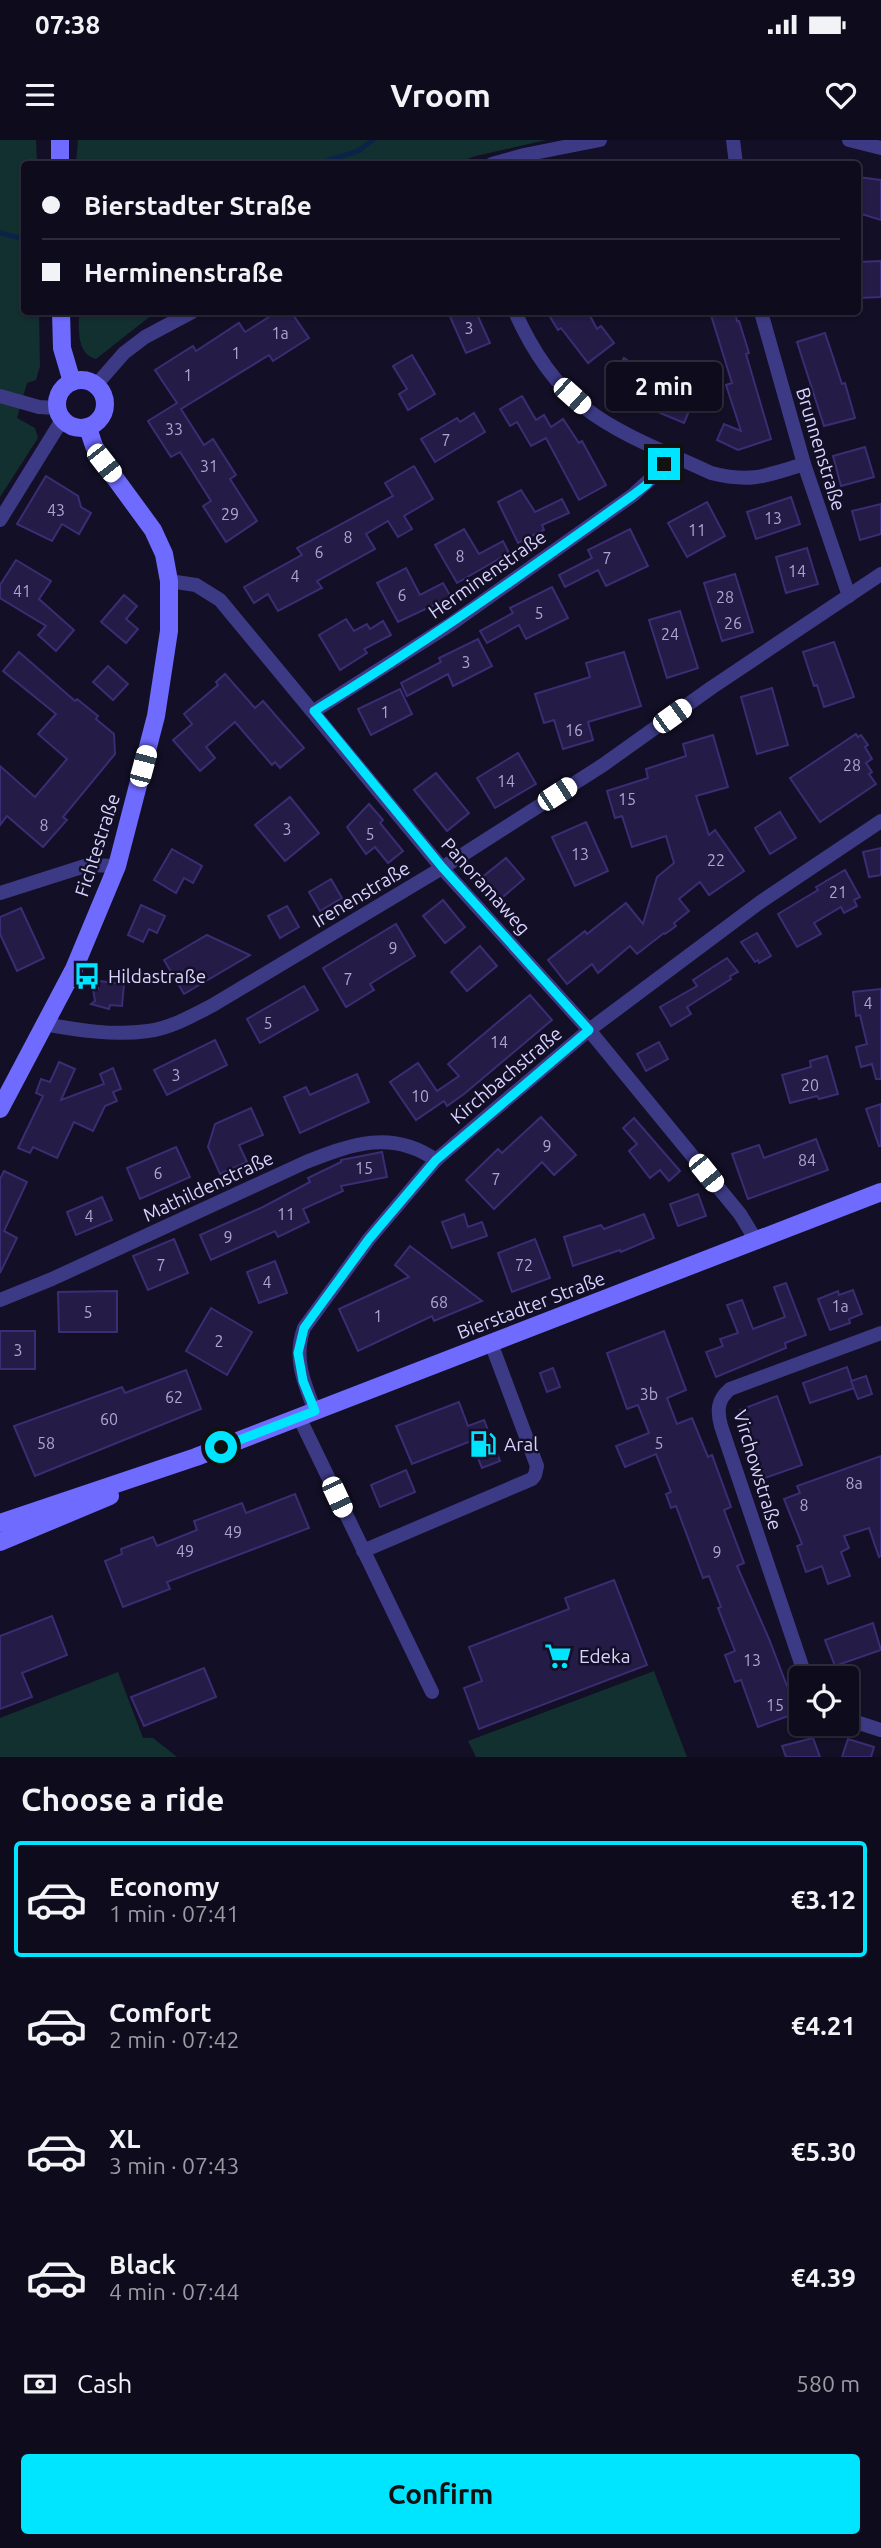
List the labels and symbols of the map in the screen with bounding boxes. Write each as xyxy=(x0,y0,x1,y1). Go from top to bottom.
house number: 3 xyxy=(464,319,474,337)
house number: 1a xyxy=(271,324,289,342)
house number: 1 xyxy=(231,344,241,362)
callout: 2 min xyxy=(606,362,722,412)
house number: 1 xyxy=(183,366,193,384)
car xyxy=(550,374,595,418)
street label: Brunnenstraße xyxy=(792,385,850,513)
house number: 33 xyxy=(165,420,183,438)
house number: 7 xyxy=(441,431,451,449)
car xyxy=(83,440,126,486)
route end xyxy=(648,448,680,480)
house number: 31 xyxy=(200,457,218,475)
house number: 43 xyxy=(47,501,65,519)
house number: 29 xyxy=(221,505,239,523)
house number: 13 xyxy=(764,509,782,527)
house number: 11 xyxy=(688,521,706,539)
street label: Herminenstraße xyxy=(424,525,550,623)
house number: 8 xyxy=(343,528,353,546)
house number: 6 xyxy=(314,543,324,561)
house number: 8 xyxy=(455,547,465,565)
house number: 7 xyxy=(602,549,612,567)
house number: 14 xyxy=(788,562,806,580)
house number: 4 xyxy=(290,567,300,585)
house number: 41 xyxy=(13,582,31,600)
house number: 6 xyxy=(397,586,407,604)
house number: 28 xyxy=(716,588,734,606)
house number: 5 xyxy=(534,604,544,622)
house number: 26 xyxy=(724,614,742,632)
house number: 24 xyxy=(661,625,679,643)
house number: 3 xyxy=(461,653,471,671)
car xyxy=(649,695,696,737)
house number: 1 xyxy=(380,703,390,721)
house number: 16 xyxy=(565,721,583,739)
car xyxy=(128,743,159,789)
house number: 28 xyxy=(843,756,861,774)
house number: 14 xyxy=(497,772,515,790)
car xyxy=(534,774,581,814)
house number: 15 xyxy=(618,790,636,808)
street label: Fichtestraße xyxy=(70,791,124,899)
house number: 8 xyxy=(39,816,49,834)
house number: 3 xyxy=(282,820,292,838)
house number: 5 xyxy=(365,825,375,843)
street label: Panoramaweg xyxy=(437,833,535,939)
house number: 13 xyxy=(571,845,589,863)
house number: 22 xyxy=(707,851,725,869)
street label: Irenenstraße xyxy=(308,856,414,932)
house number: 21 xyxy=(829,883,847,901)
house number: 9 xyxy=(388,939,398,957)
bus stop icon: Hildastraße xyxy=(72,961,102,991)
place label: Hildastraße xyxy=(108,965,206,987)
house number: 7 xyxy=(343,970,353,988)
house number: 4 xyxy=(863,994,873,1012)
house number: 5 xyxy=(263,1014,273,1032)
street label: Kirchbachstraße xyxy=(446,1022,566,1128)
house number: 14 xyxy=(490,1033,508,1051)
house number: 3 xyxy=(171,1066,181,1084)
house number: 20 xyxy=(801,1076,819,1094)
house number: 10 xyxy=(411,1087,429,1105)
house number: 9 xyxy=(542,1137,552,1155)
street label: Mathildenstraße xyxy=(139,1146,277,1226)
car xyxy=(685,1150,728,1196)
house number: 84 xyxy=(798,1151,816,1169)
house number: 15 xyxy=(355,1159,373,1177)
house number: 6 xyxy=(153,1164,163,1182)
house number: 7 xyxy=(491,1170,501,1188)
house number: 11 xyxy=(277,1205,295,1223)
house number: 4 xyxy=(84,1207,94,1225)
house number: 9 xyxy=(223,1228,233,1246)
house number: 7 xyxy=(156,1256,166,1274)
house number: 72 xyxy=(515,1256,533,1274)
street label: Bierstadter Straße xyxy=(454,1267,608,1343)
house number: 4 xyxy=(262,1273,272,1291)
house number: 68 xyxy=(430,1293,448,1311)
house number: 1a xyxy=(831,1297,849,1315)
house number: 5 xyxy=(83,1303,93,1321)
house number: 1 xyxy=(373,1307,383,1325)
house number: 2 xyxy=(214,1332,224,1350)
house number: 3 xyxy=(13,1341,23,1359)
house number: 3b xyxy=(640,1385,658,1403)
house number: 62 xyxy=(165,1388,183,1406)
street label: Virchowstraße xyxy=(729,1407,787,1533)
house number: 60 xyxy=(100,1410,118,1428)
fuel station icon: Aral xyxy=(468,1429,498,1459)
route start xyxy=(205,1431,237,1463)
place label: Aral xyxy=(504,1433,538,1455)
house number: 58 xyxy=(37,1434,55,1452)
house number: 5 xyxy=(654,1434,664,1452)
car xyxy=(319,1474,356,1520)
house number: 8a xyxy=(845,1474,863,1492)
house number: 8 xyxy=(799,1496,809,1514)
house number: 49 xyxy=(224,1523,242,1541)
house number: 49 xyxy=(176,1542,194,1560)
house number: 9 xyxy=(712,1543,722,1561)
supermarket icon: Edeka xyxy=(543,1641,573,1671)
place label: Edeka xyxy=(579,1645,630,1667)
house number: 13 xyxy=(743,1651,761,1669)
house number: 15 xyxy=(766,1696,784,1714)

